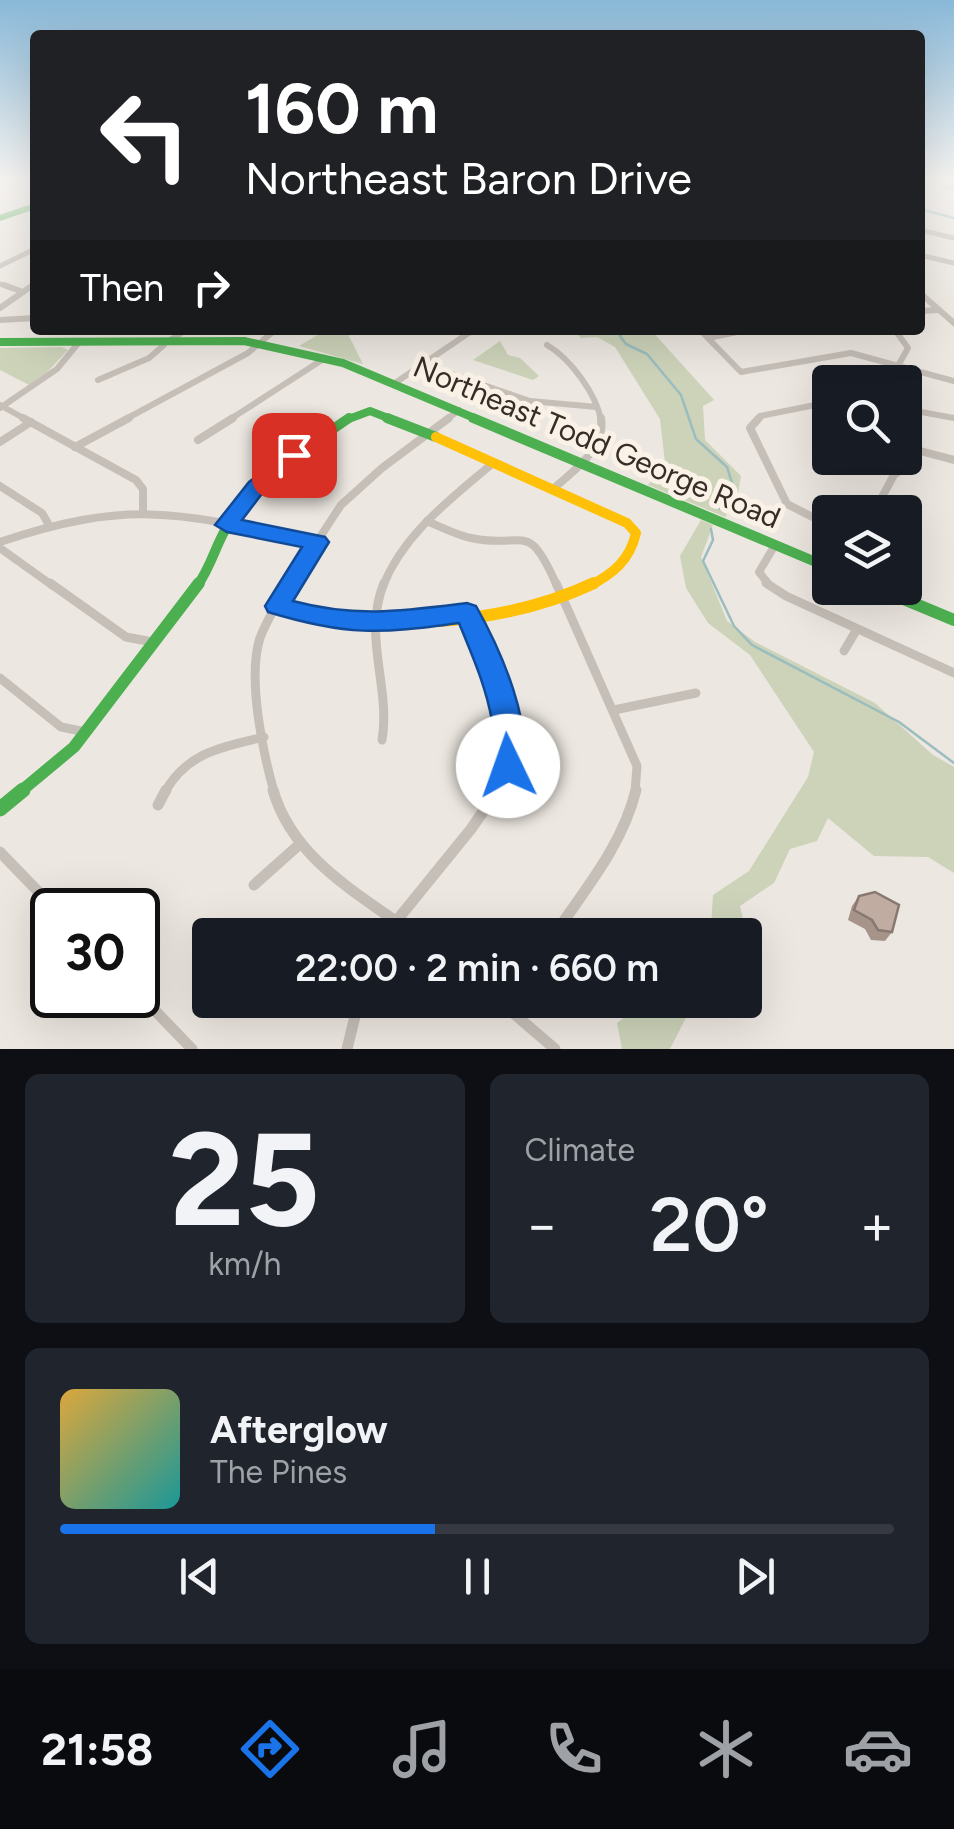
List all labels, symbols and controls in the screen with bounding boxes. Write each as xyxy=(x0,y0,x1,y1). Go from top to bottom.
text: 160 m xyxy=(245,66,438,151)
icon: left xyxy=(80,70,210,200)
text: Northeast Baron Drive xyxy=(245,151,692,205)
icon: right xyxy=(184,260,239,315)
text: Then xyxy=(80,265,164,311)
street label: Northeast Todd George Road xyxy=(408,348,786,536)
map controls xyxy=(812,365,922,605)
button: search xyxy=(812,365,922,475)
pin xyxy=(252,413,337,498)
icon: arrive xyxy=(267,428,322,483)
button: layers xyxy=(812,495,922,605)
position arrow xyxy=(456,714,560,818)
speed limit sign: 30 xyxy=(30,888,160,1018)
text: 22:00 · 2 min · 660 m xyxy=(295,945,659,991)
text: 25 xyxy=(169,1102,320,1258)
text: Climate xyxy=(525,1131,635,1169)
text: 20° xyxy=(650,1180,769,1270)
text: − xyxy=(525,1192,559,1258)
text: + xyxy=(860,1192,894,1258)
text: km/h xyxy=(208,1245,281,1283)
text: Afterglow xyxy=(210,1407,388,1453)
text: The Pines xyxy=(210,1453,347,1491)
icon: previous xyxy=(172,1549,227,1604)
icon: pause xyxy=(450,1549,505,1604)
icon: next xyxy=(728,1549,783,1604)
icon: directions xyxy=(235,1714,305,1784)
icon: music xyxy=(387,1714,457,1784)
icon: phone xyxy=(539,1714,609,1784)
icon: climate xyxy=(691,1714,761,1784)
icon: car xyxy=(843,1714,913,1784)
text: 21:58 xyxy=(41,1722,153,1776)

